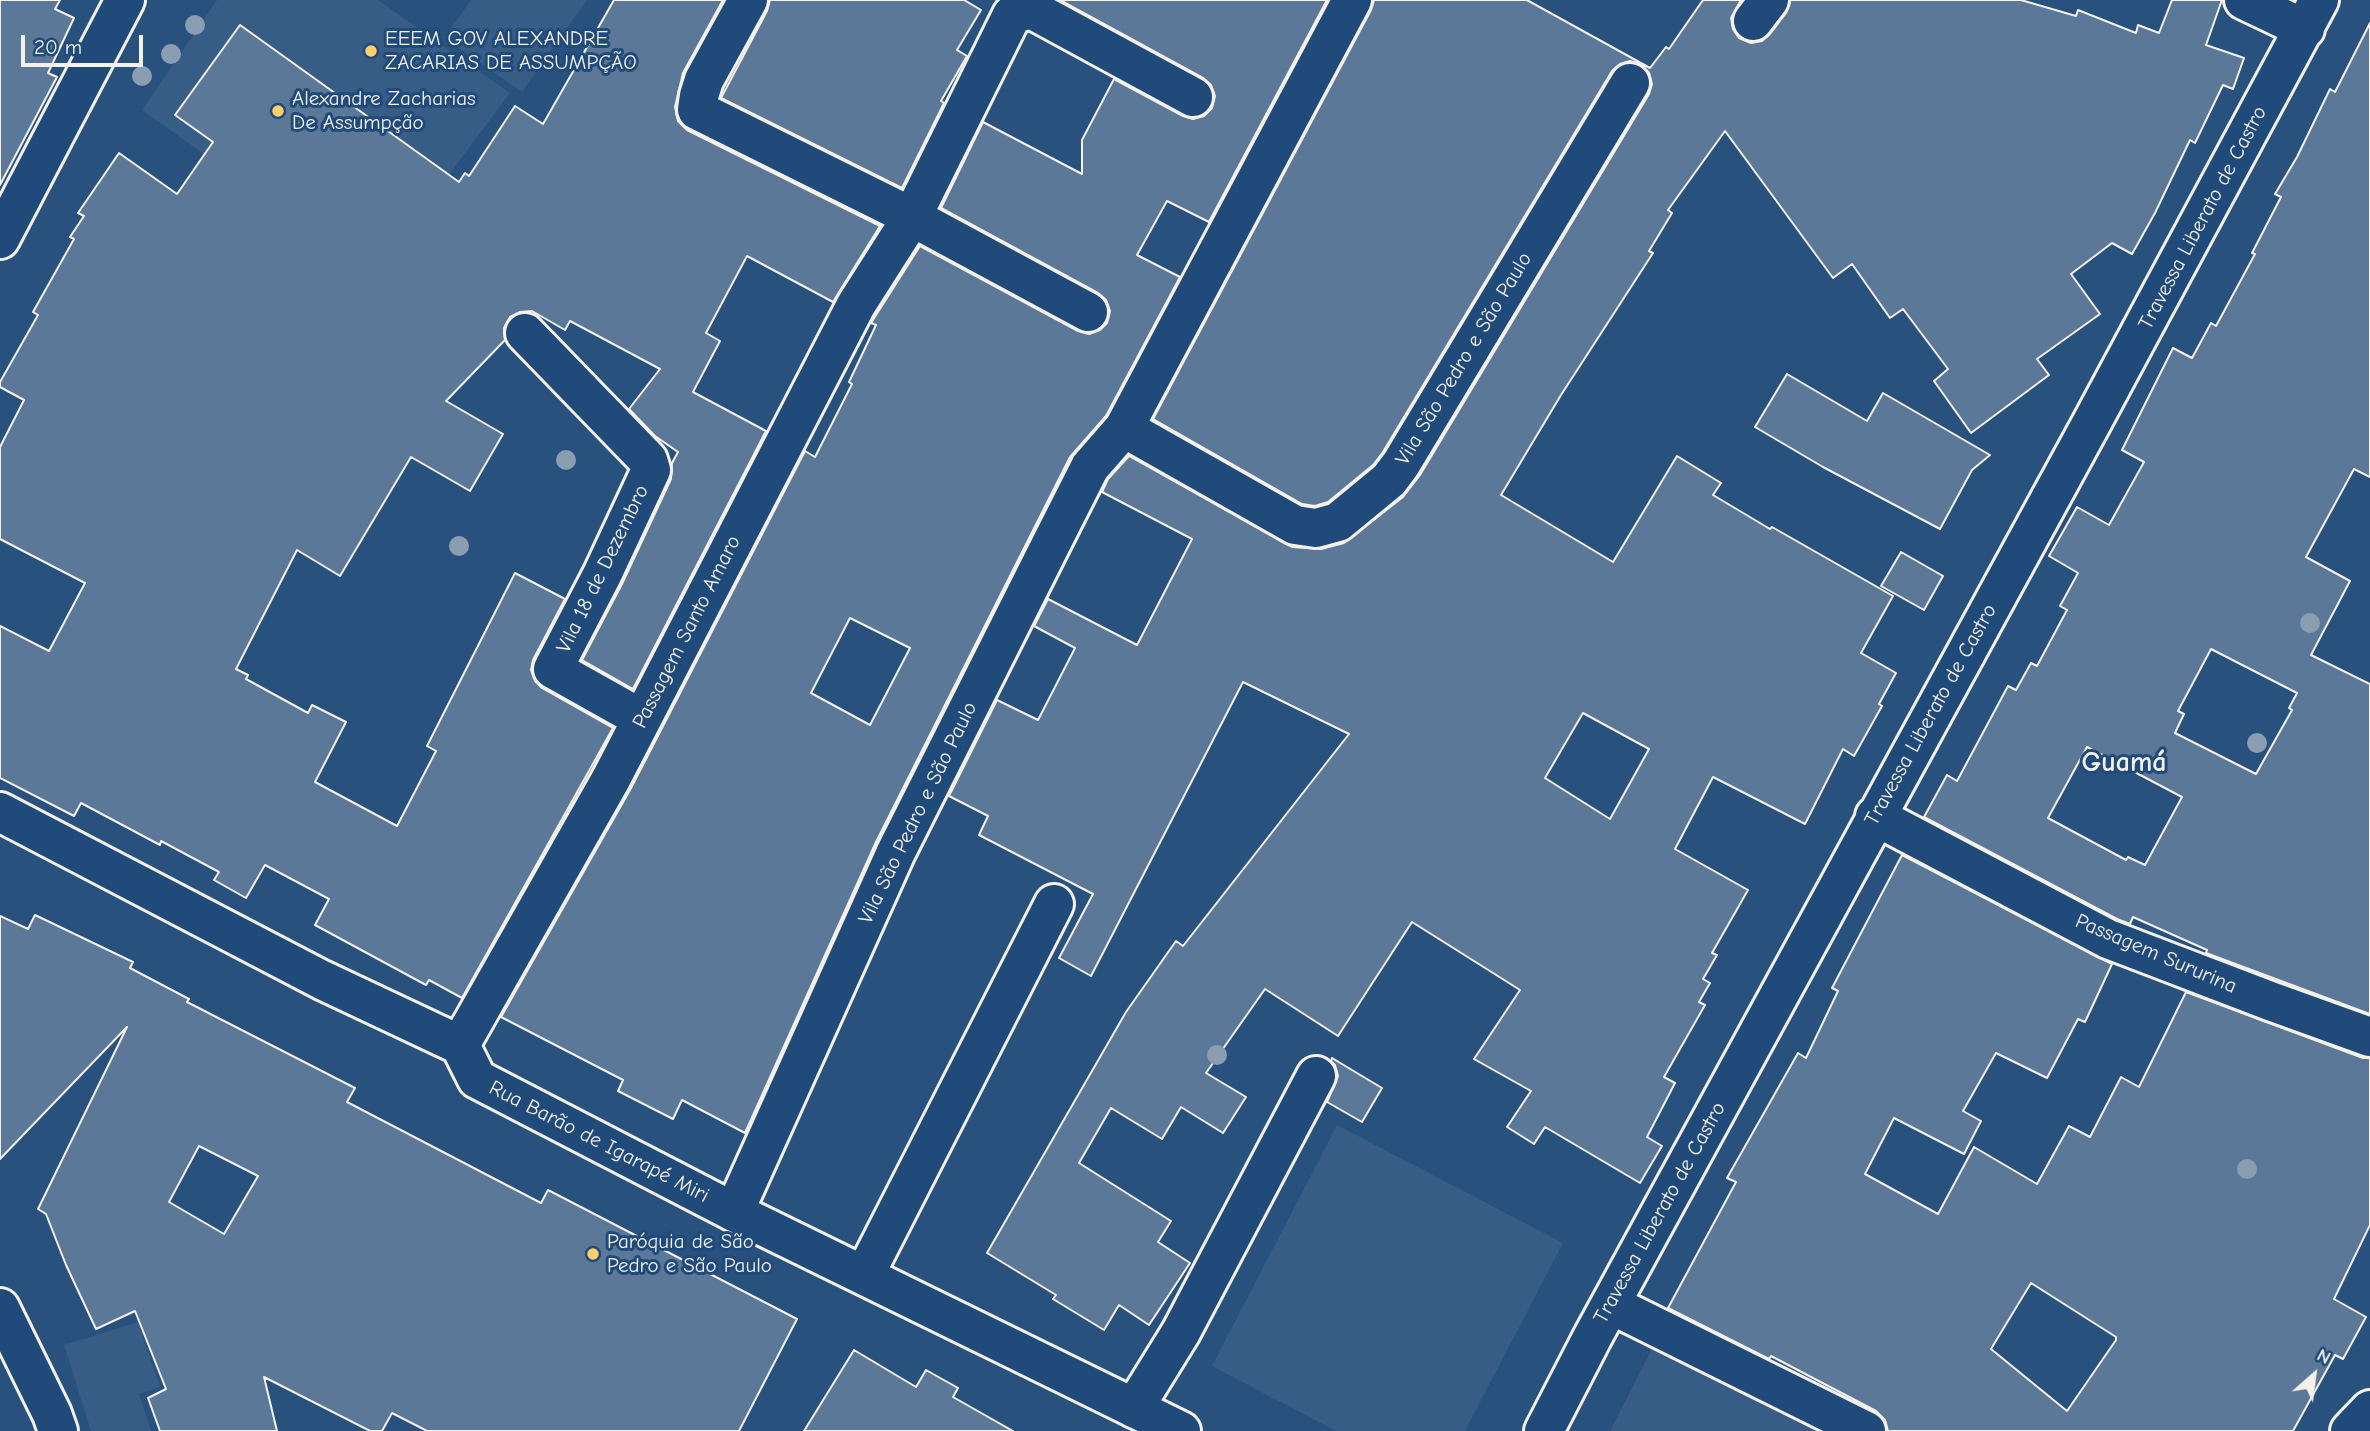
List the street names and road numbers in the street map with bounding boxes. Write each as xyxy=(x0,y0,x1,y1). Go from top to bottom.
street label: Travessa Liberato de Castro xyxy=(2133,102,2273,334)
street label: Vila São Pedro e São Paulo xyxy=(1390,248,1538,470)
street label: Vila 18 de Dezembro xyxy=(551,481,655,657)
street label: Passagem Santo Amaro xyxy=(627,531,747,733)
street label: Travessa Liberato de Castro xyxy=(1860,600,2002,830)
street label: Vila São Pedro e São Paulo xyxy=(853,698,983,928)
street label: Passagem Sururina xyxy=(2071,909,2241,999)
street label: Rua Barão de Igarapé Miri xyxy=(485,1076,713,1208)
street label: Travessa Liberato de Castro xyxy=(1589,1098,1731,1328)

